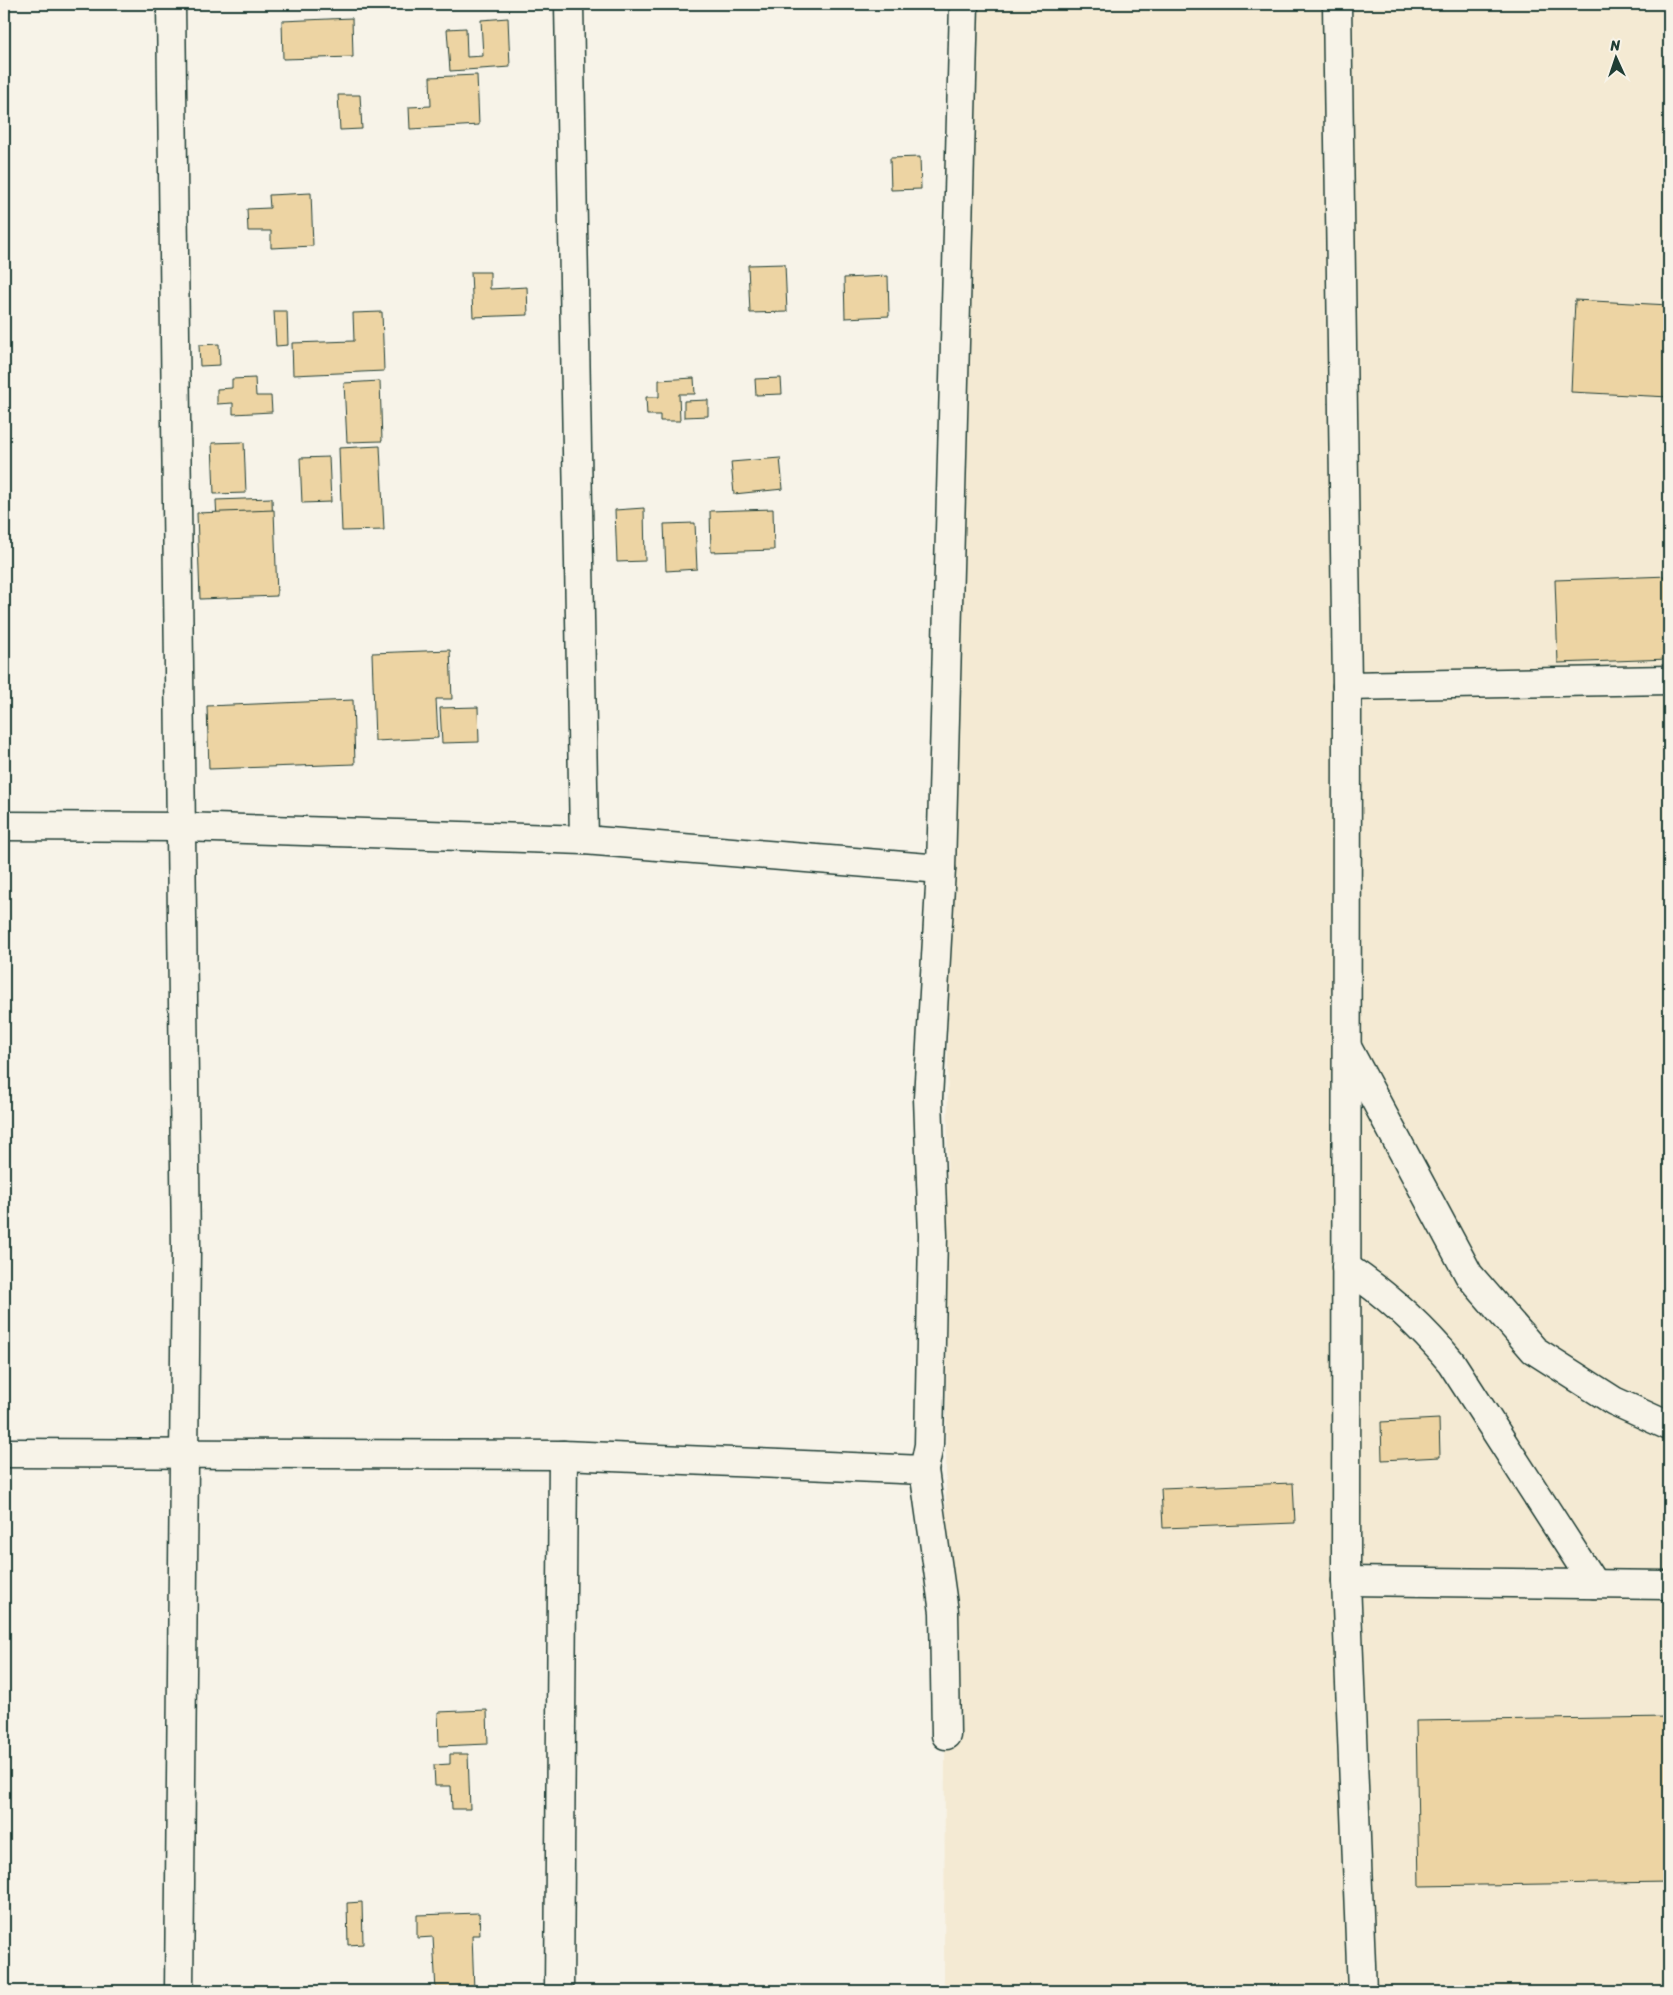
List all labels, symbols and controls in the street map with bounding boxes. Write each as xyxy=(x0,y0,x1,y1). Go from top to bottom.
north arrow xyxy=(1590,32,1640,82)
text: N xyxy=(1609,33,1621,58)

